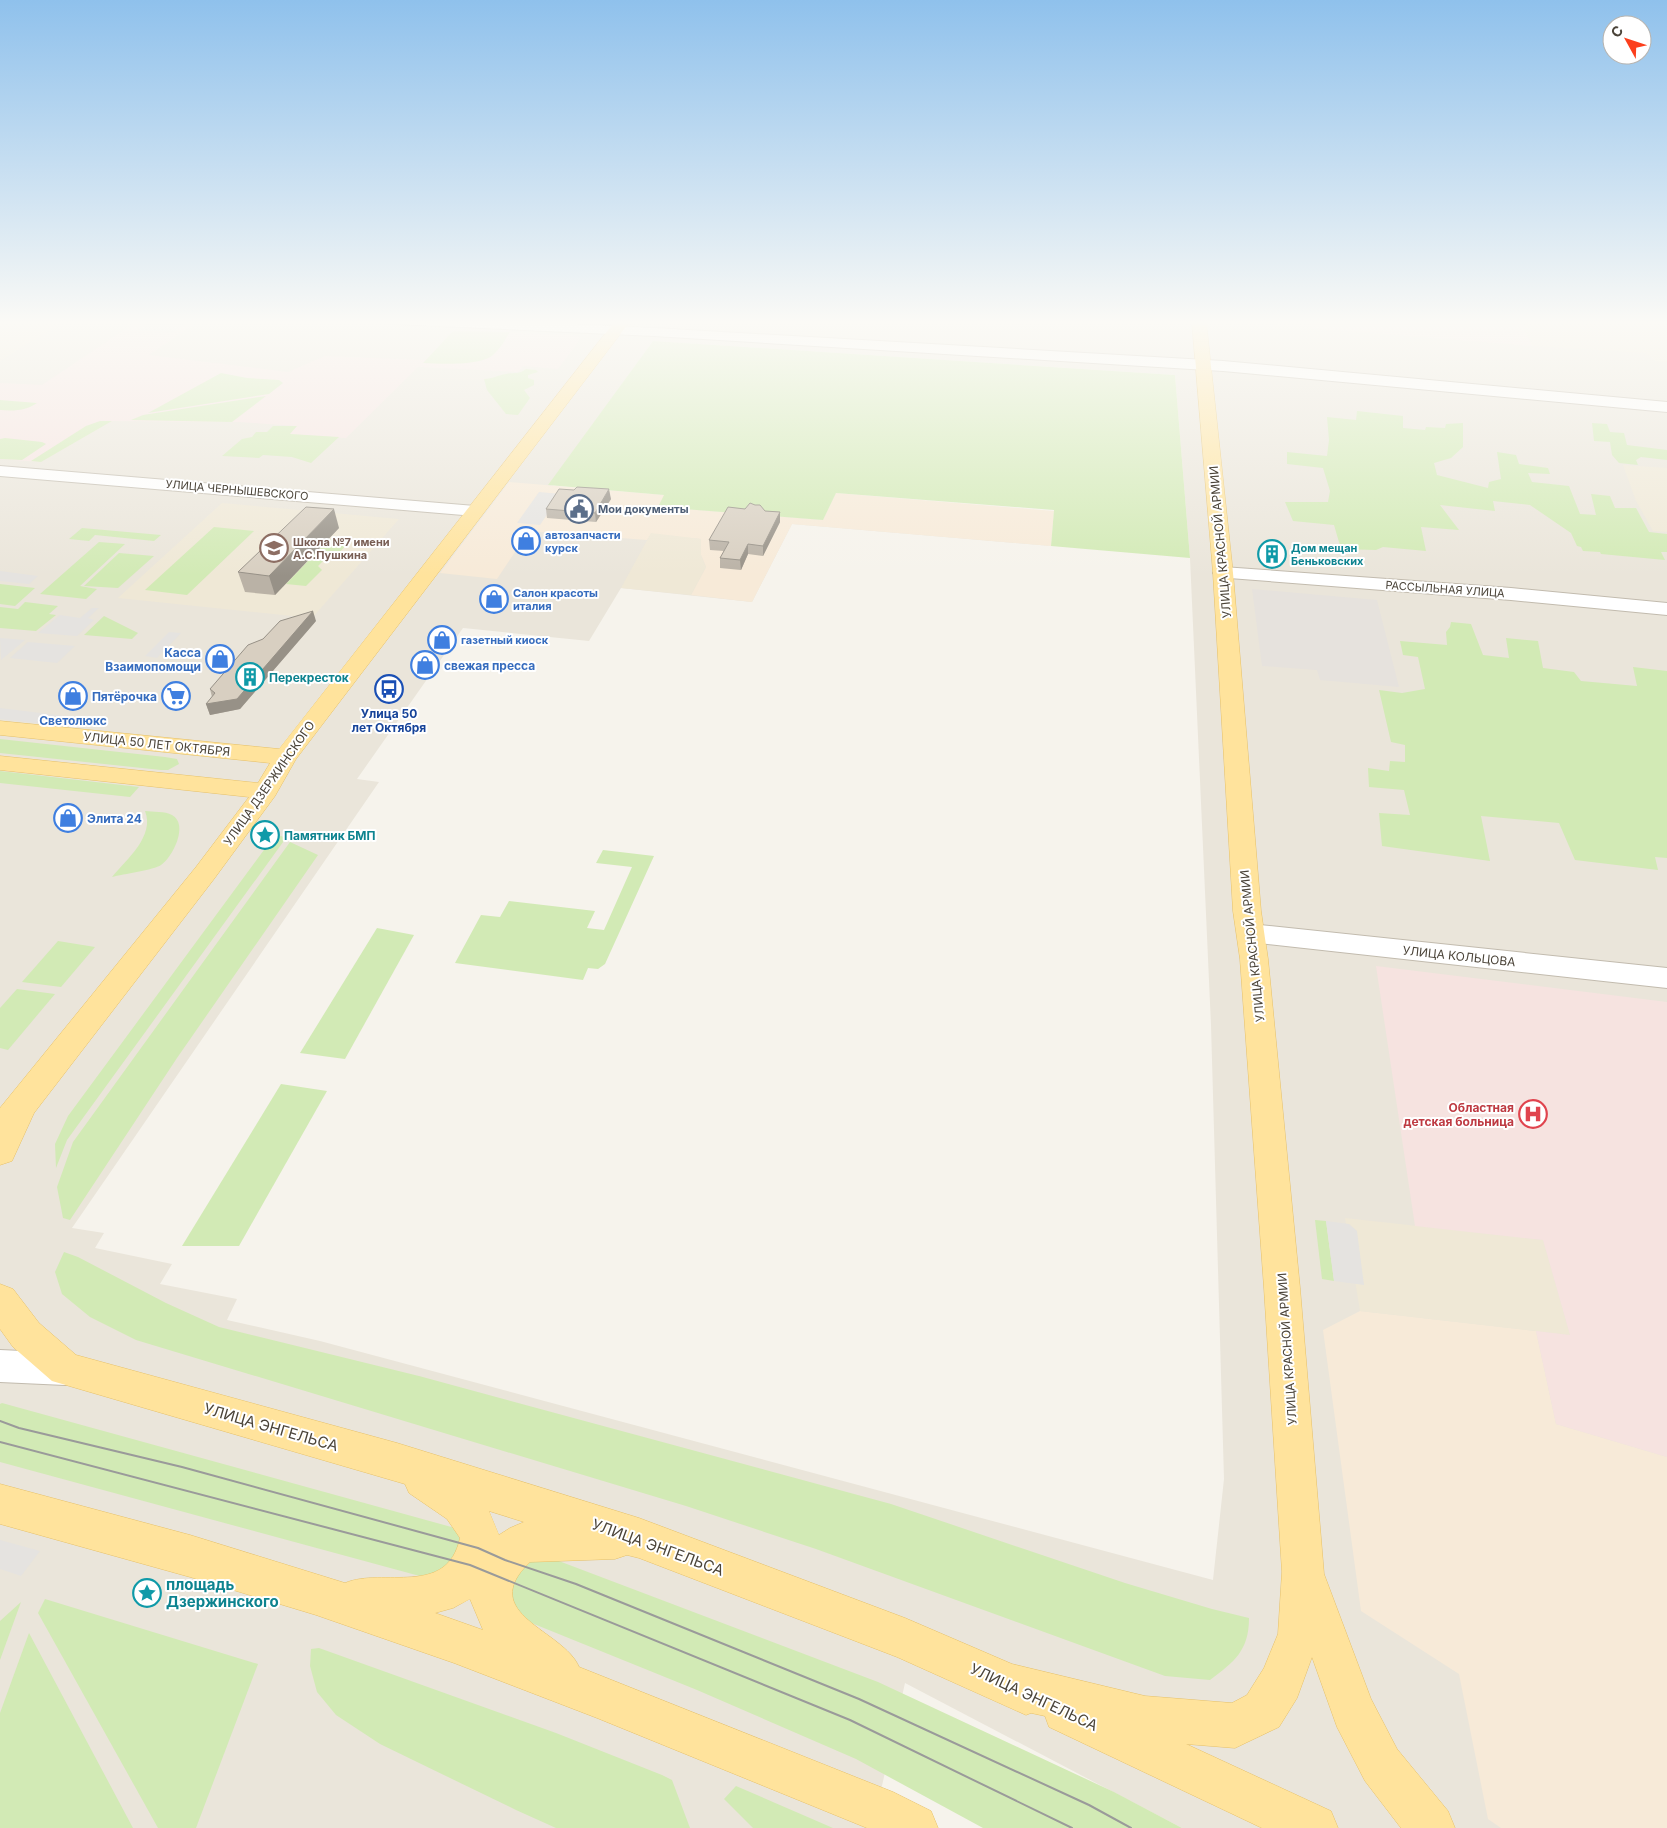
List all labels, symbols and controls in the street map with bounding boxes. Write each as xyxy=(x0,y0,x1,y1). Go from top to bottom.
north arrow xyxy=(1602,15,1652,65)
text: С xyxy=(1607,22,1626,41)
street label: УЛИЦА КРАСНОЙ АРМИИ xyxy=(1206,465,1234,619)
street label: УЛИЦА ЧЕРНЫШЕВСКОГО xyxy=(165,477,309,503)
public building icon: Мои документы xyxy=(564,494,594,524)
place label: Мои документы xyxy=(598,502,689,516)
shop icon: автозапчасти курск xyxy=(511,526,541,556)
place label: автозапчасти курск xyxy=(545,528,621,555)
school or university icon: Школа №7 имени А.С.Пушкина xyxy=(259,533,289,563)
place label: Школа №7 имени А.С.Пушкина xyxy=(293,535,390,562)
building icon: Дом мещан Беньковских xyxy=(1257,539,1287,569)
place label: Дом мещан Беньковских xyxy=(1291,541,1364,568)
street label: РАССЫЛЬНАЯ УЛИЦА xyxy=(1385,578,1505,600)
shop icon: Салон красоты италия xyxy=(479,584,509,614)
place label: Салон красоты италия xyxy=(513,586,598,613)
shop icon: газетный киоск xyxy=(427,625,457,655)
place label: газетный киоск xyxy=(461,633,549,647)
shop icon: Касса Взаимопомощи xyxy=(205,644,235,674)
place label: Касса Взаимопомощи xyxy=(105,645,201,674)
shop icon: свежая пресса xyxy=(410,650,440,680)
place label: свежая пресса xyxy=(444,658,535,673)
building icon: Перекресток xyxy=(235,662,265,692)
place label: Перекресток xyxy=(269,670,349,685)
bus stop icon: Улица 50 лет Октября xyxy=(374,674,404,704)
shop icon: Светолюкс xyxy=(58,681,88,711)
supermarket icon: Пятёрочка xyxy=(161,681,191,711)
place label: Пятёрочка xyxy=(92,689,157,704)
place label: Улица 50 лет Октября xyxy=(352,706,426,735)
place label: Светолюкс xyxy=(39,713,107,728)
street label: УЛИЦА ДЗЕРЖИНСКОГО xyxy=(220,718,318,848)
street label: УЛИЦА 50 ЛЕТ ОКТЯБРЯ xyxy=(83,729,231,759)
shop icon: Элита 24 xyxy=(53,803,83,833)
place label: Элита 24 xyxy=(87,811,142,826)
place icon: Памятник БМП xyxy=(250,820,280,850)
place label: Памятник БМП xyxy=(284,828,376,843)
street label: УЛИЦА КРАСНОЙ АРМИИ xyxy=(1237,869,1267,1023)
street label: УЛИЦА КОЛЬЦОВА xyxy=(1402,943,1516,969)
hospital icon: Областная детская больница xyxy=(1518,1099,1548,1129)
place label: Областная детская больница xyxy=(1403,1100,1514,1129)
street label: УЛИЦА КРАСНОЙ АРМИИ xyxy=(1274,1272,1300,1426)
street label: УЛИЦА ЭНГЕЛЬСА xyxy=(202,1399,340,1455)
street label: УЛИЦА ЭНГЕЛЬСА xyxy=(589,1514,727,1580)
place label: площадь Дзержинского xyxy=(166,1575,279,1611)
place icon: площадь Дзержинского xyxy=(132,1578,162,1608)
street label: УЛИЦА ЭНГЕЛЬСА xyxy=(967,1659,1101,1735)

